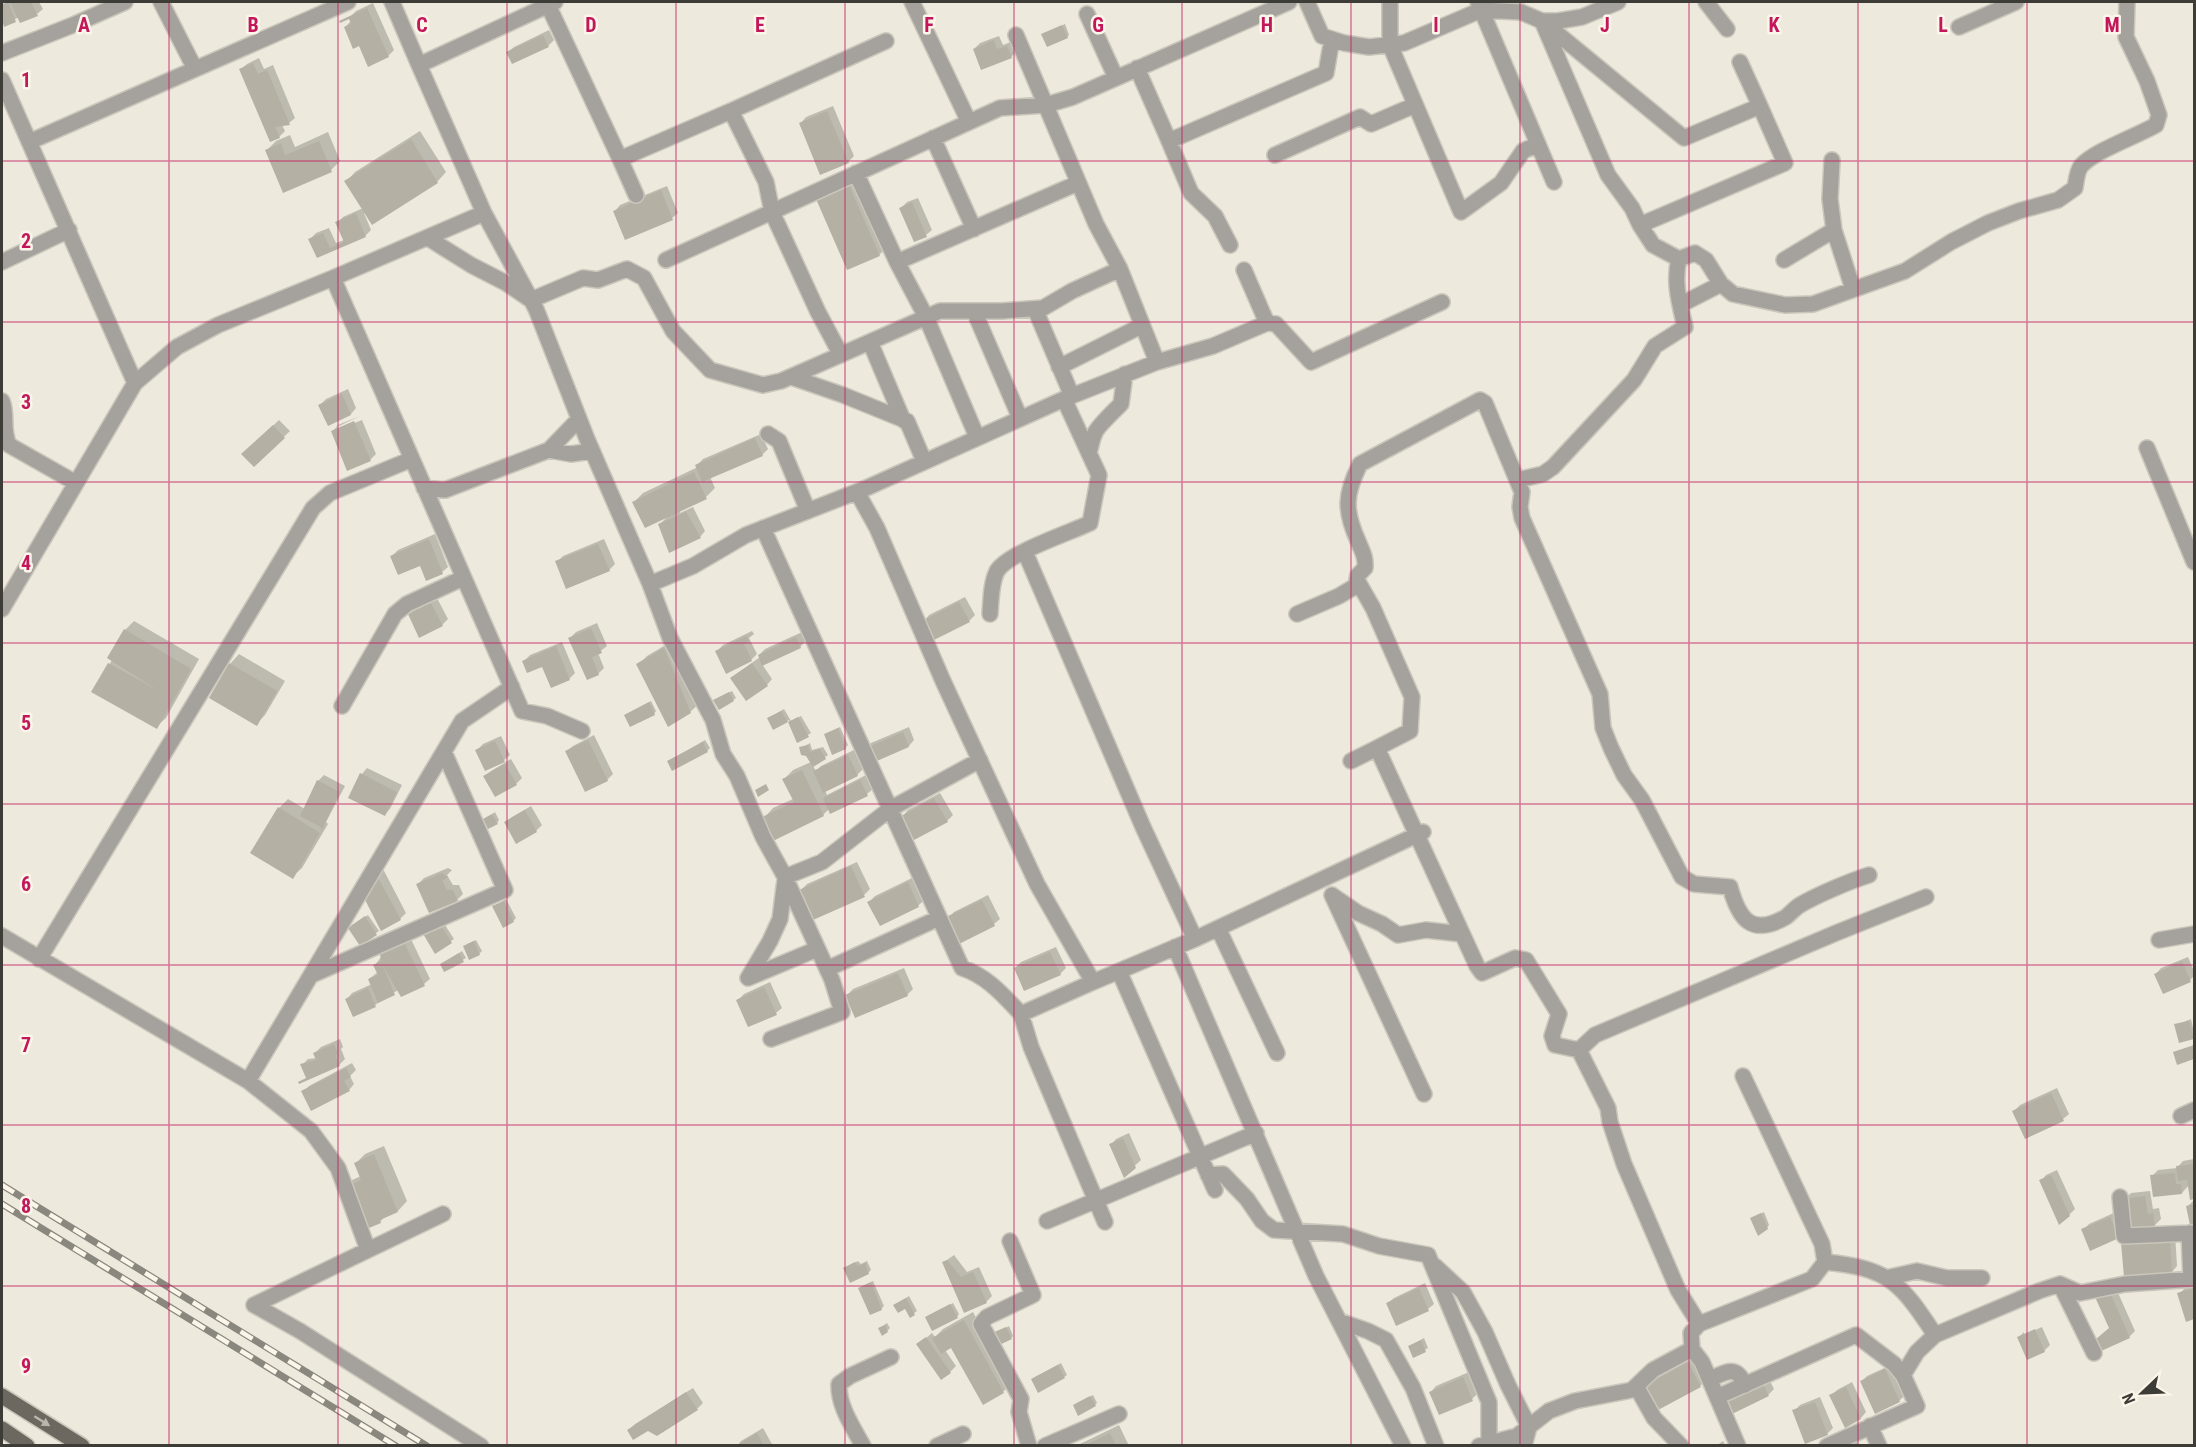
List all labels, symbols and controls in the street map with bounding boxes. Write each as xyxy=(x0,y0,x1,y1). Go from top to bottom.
text: A xyxy=(78,13,90,37)
text: B xyxy=(247,13,259,37)
text: C xyxy=(416,13,428,37)
text: D xyxy=(585,13,597,37)
text: E xyxy=(755,13,765,37)
text: F xyxy=(924,13,934,37)
text: G xyxy=(1092,13,1104,37)
text: H xyxy=(1261,13,1273,37)
text: I xyxy=(1433,13,1439,37)
text: J xyxy=(1600,13,1610,37)
text: K xyxy=(1768,13,1780,37)
text: L xyxy=(1938,13,1948,37)
text: M xyxy=(2104,13,2120,37)
text: 1 xyxy=(21,68,31,92)
text: 2 xyxy=(21,229,31,253)
text: 3 xyxy=(21,390,31,414)
text: 4 xyxy=(21,551,31,575)
text: 5 xyxy=(21,711,31,735)
text: 6 xyxy=(21,872,31,896)
text: 7 xyxy=(21,1033,31,1057)
text: 8 xyxy=(21,1194,31,1218)
text: 9 xyxy=(21,1354,31,1378)
north arrow xyxy=(2112,1363,2172,1423)
text: N xyxy=(2118,1390,2139,1407)
one-way arrow xyxy=(34,1415,50,1426)

